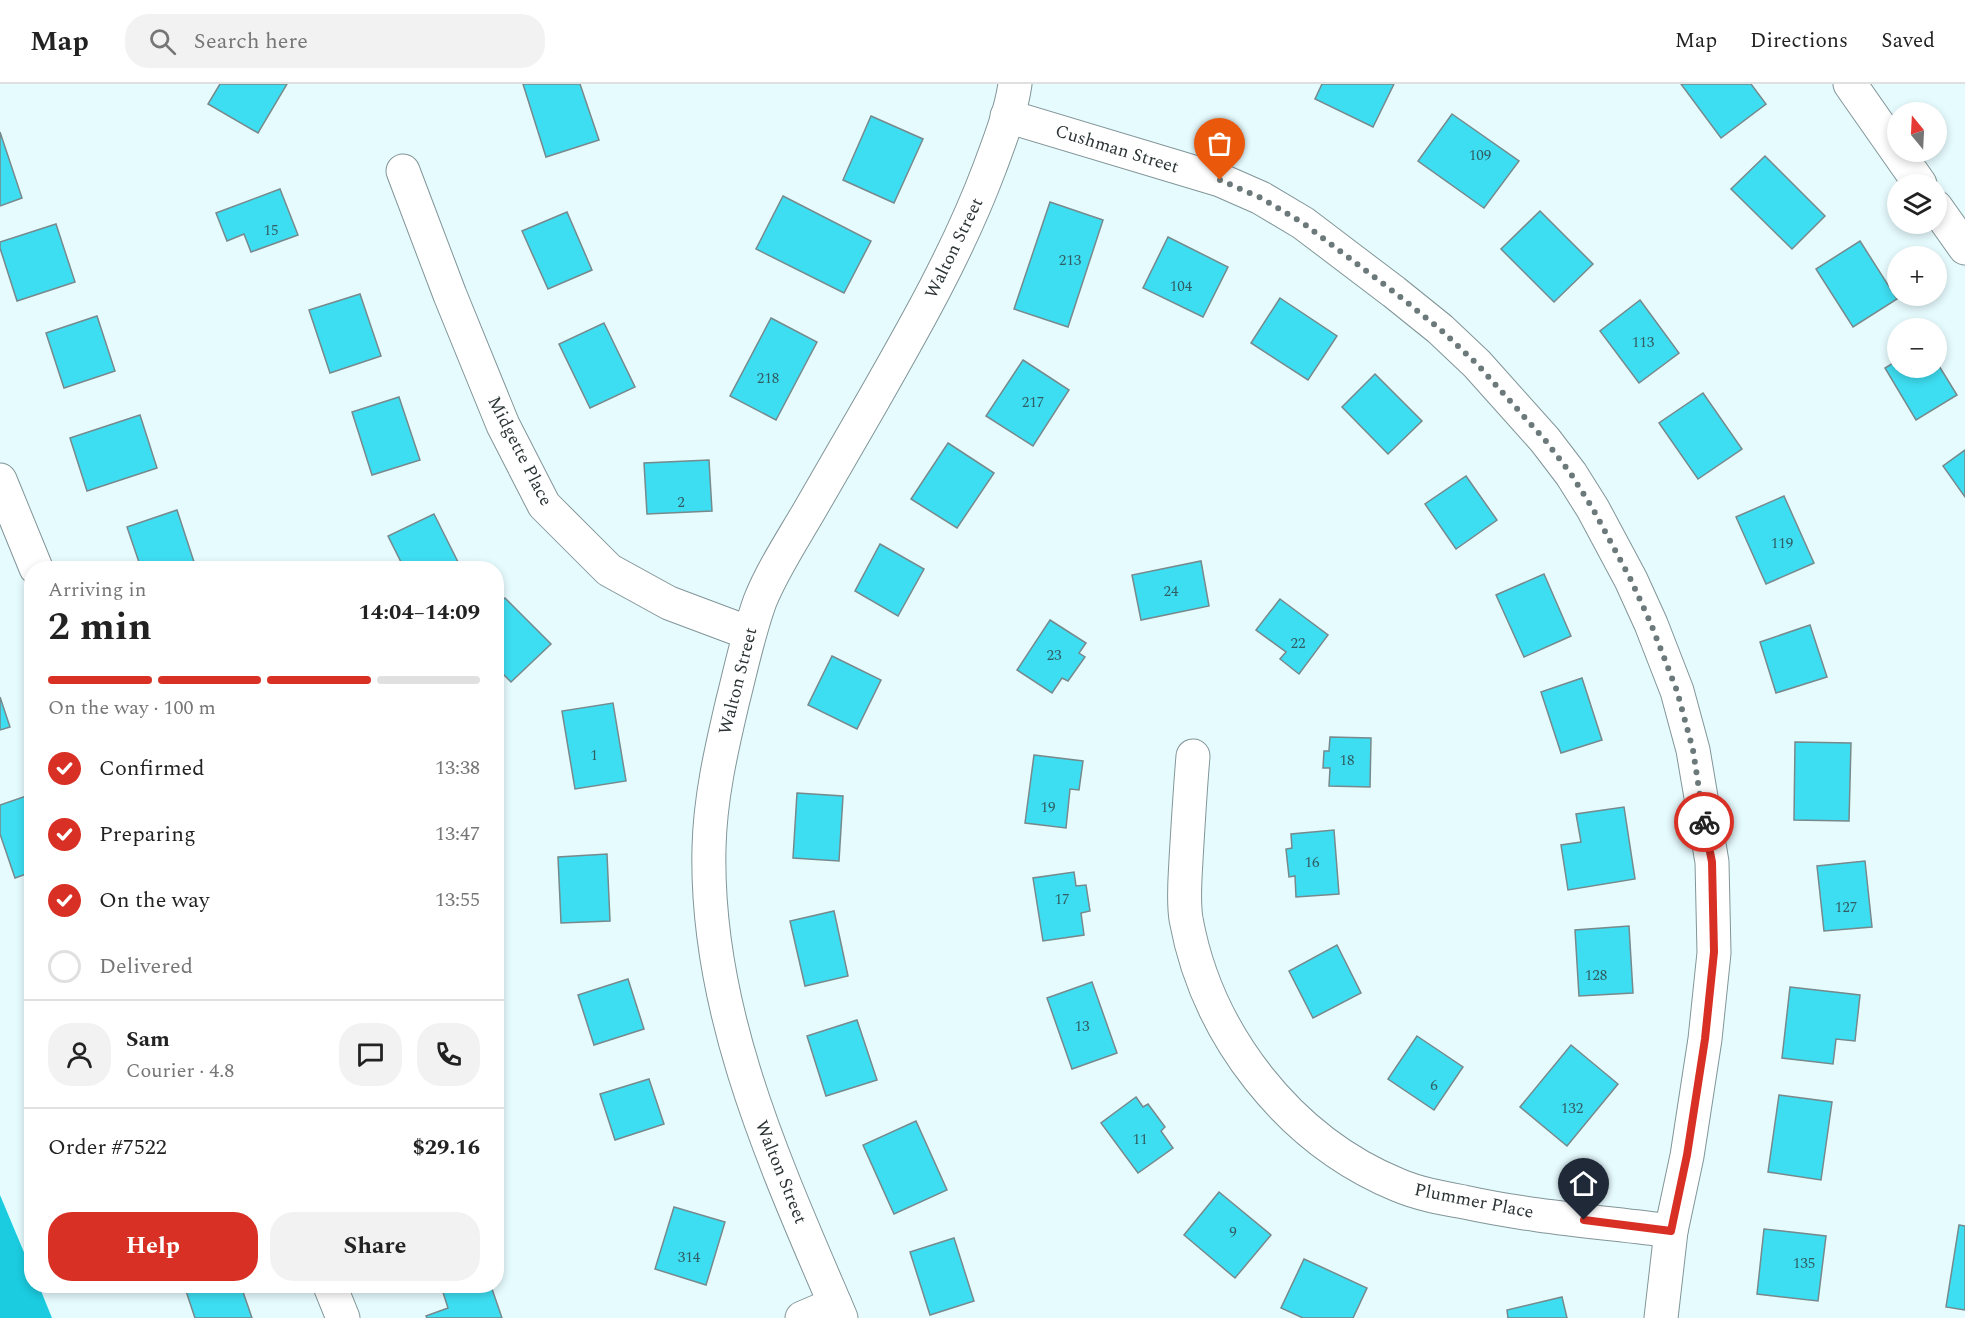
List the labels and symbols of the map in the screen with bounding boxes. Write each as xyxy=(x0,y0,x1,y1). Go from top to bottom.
north arrow xyxy=(1887,102,1947,162)
street label: Cushman Street xyxy=(1052,117,1182,181)
pin xyxy=(1194,118,1245,180)
house number: 109 xyxy=(1469,144,1491,167)
street label: Walton Street xyxy=(918,193,990,303)
house number: 15 xyxy=(263,219,279,242)
house number: 213 xyxy=(1059,249,1082,272)
house number: 104 xyxy=(1170,275,1193,298)
house number: 113 xyxy=(1632,331,1655,354)
house number: 218 xyxy=(757,367,779,390)
street label: Midgette Place xyxy=(481,391,559,511)
house number: 217 xyxy=(1022,391,1044,414)
house number: 2 xyxy=(677,491,685,514)
house number: 119 xyxy=(1771,532,1793,555)
house number: 24 xyxy=(1163,580,1179,603)
street label: Walton Street xyxy=(712,625,764,737)
house number: 22 xyxy=(1290,632,1306,655)
house number: 23 xyxy=(1046,644,1062,667)
house number: 1 xyxy=(590,744,598,767)
house number: 18 xyxy=(1339,749,1355,772)
courier xyxy=(1674,792,1734,852)
house number: 19 xyxy=(1040,796,1056,819)
house number: 16 xyxy=(1304,851,1320,874)
house number: 17 xyxy=(1054,888,1070,911)
house number: 127 xyxy=(1835,896,1857,919)
house number: 128 xyxy=(1585,964,1607,987)
house number: 13 xyxy=(1074,1015,1090,1038)
house number: 6 xyxy=(1430,1074,1438,1097)
house number: 132 xyxy=(1561,1097,1583,1120)
street label: Walton Street xyxy=(748,1116,814,1228)
house number: 11 xyxy=(1132,1128,1148,1151)
pin xyxy=(1558,1158,1609,1220)
street label: Plummer Place xyxy=(1412,1176,1536,1226)
house number: 9 xyxy=(1229,1221,1237,1244)
house number: 314 xyxy=(678,1246,701,1269)
house number: 135 xyxy=(1793,1252,1815,1275)

